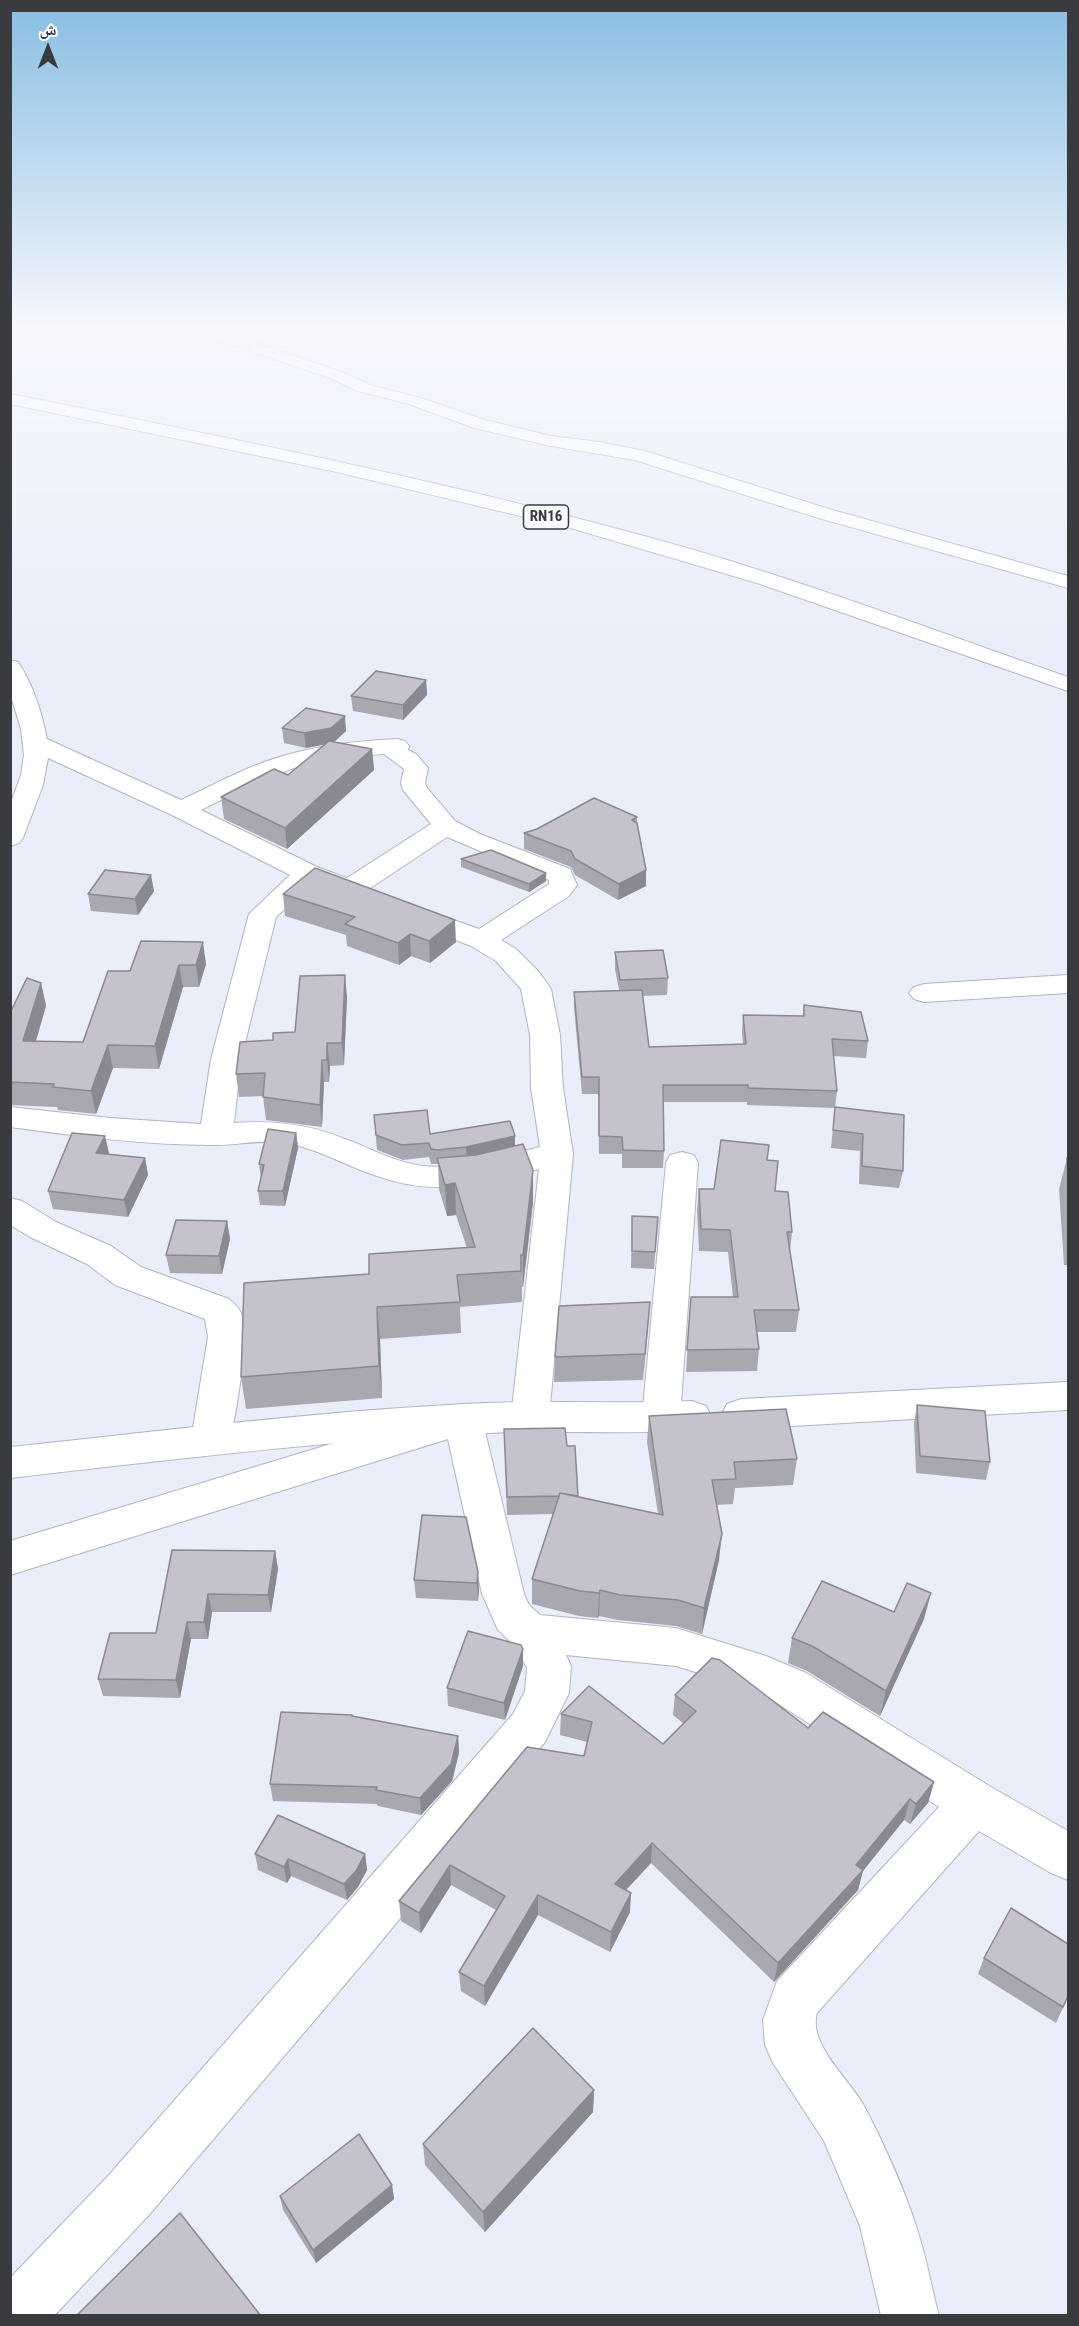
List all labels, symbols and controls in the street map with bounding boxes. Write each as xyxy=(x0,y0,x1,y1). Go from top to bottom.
north arrow xyxy=(18,18,78,78)
text: ش xyxy=(40,20,56,39)
road number: RN16 xyxy=(524,505,568,529)

